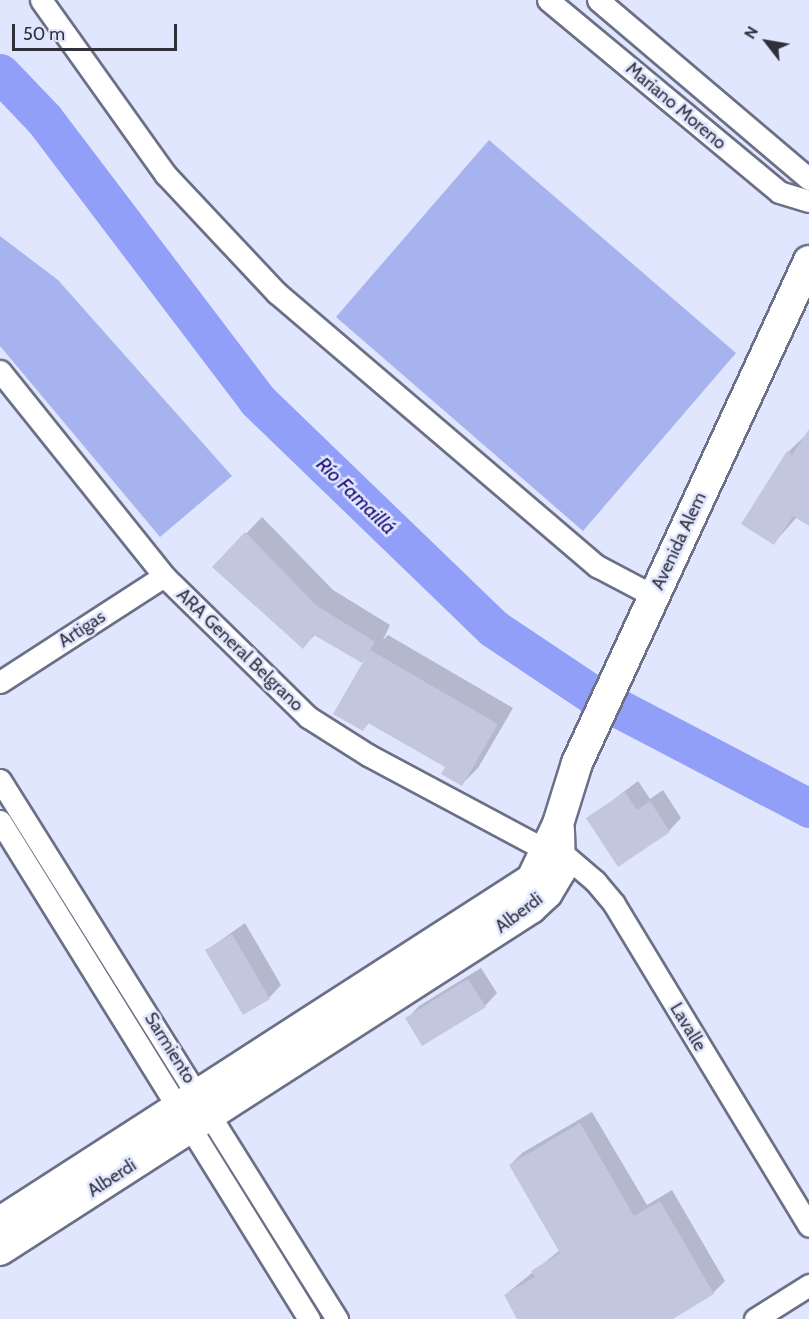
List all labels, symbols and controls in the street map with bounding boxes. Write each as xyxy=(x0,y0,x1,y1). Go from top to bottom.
scale bar xyxy=(15,12,180,50)
north arrow xyxy=(737,12,797,72)
text: 50 m xyxy=(23,23,65,45)
text: N xyxy=(740,23,762,42)
street label: Mariano Moreno xyxy=(621,58,731,154)
water label: Río Famaillá xyxy=(311,452,401,540)
street label: Avenida Alem xyxy=(647,489,711,593)
street label: ARA General Belgrano xyxy=(172,584,308,716)
street label: Artigas xyxy=(54,606,110,652)
street label: Alberdi xyxy=(491,888,547,938)
street label: Lavalle xyxy=(665,999,711,1055)
street label: Sarmiento xyxy=(140,1009,200,1087)
street label: Alberdi xyxy=(84,1154,140,1202)

